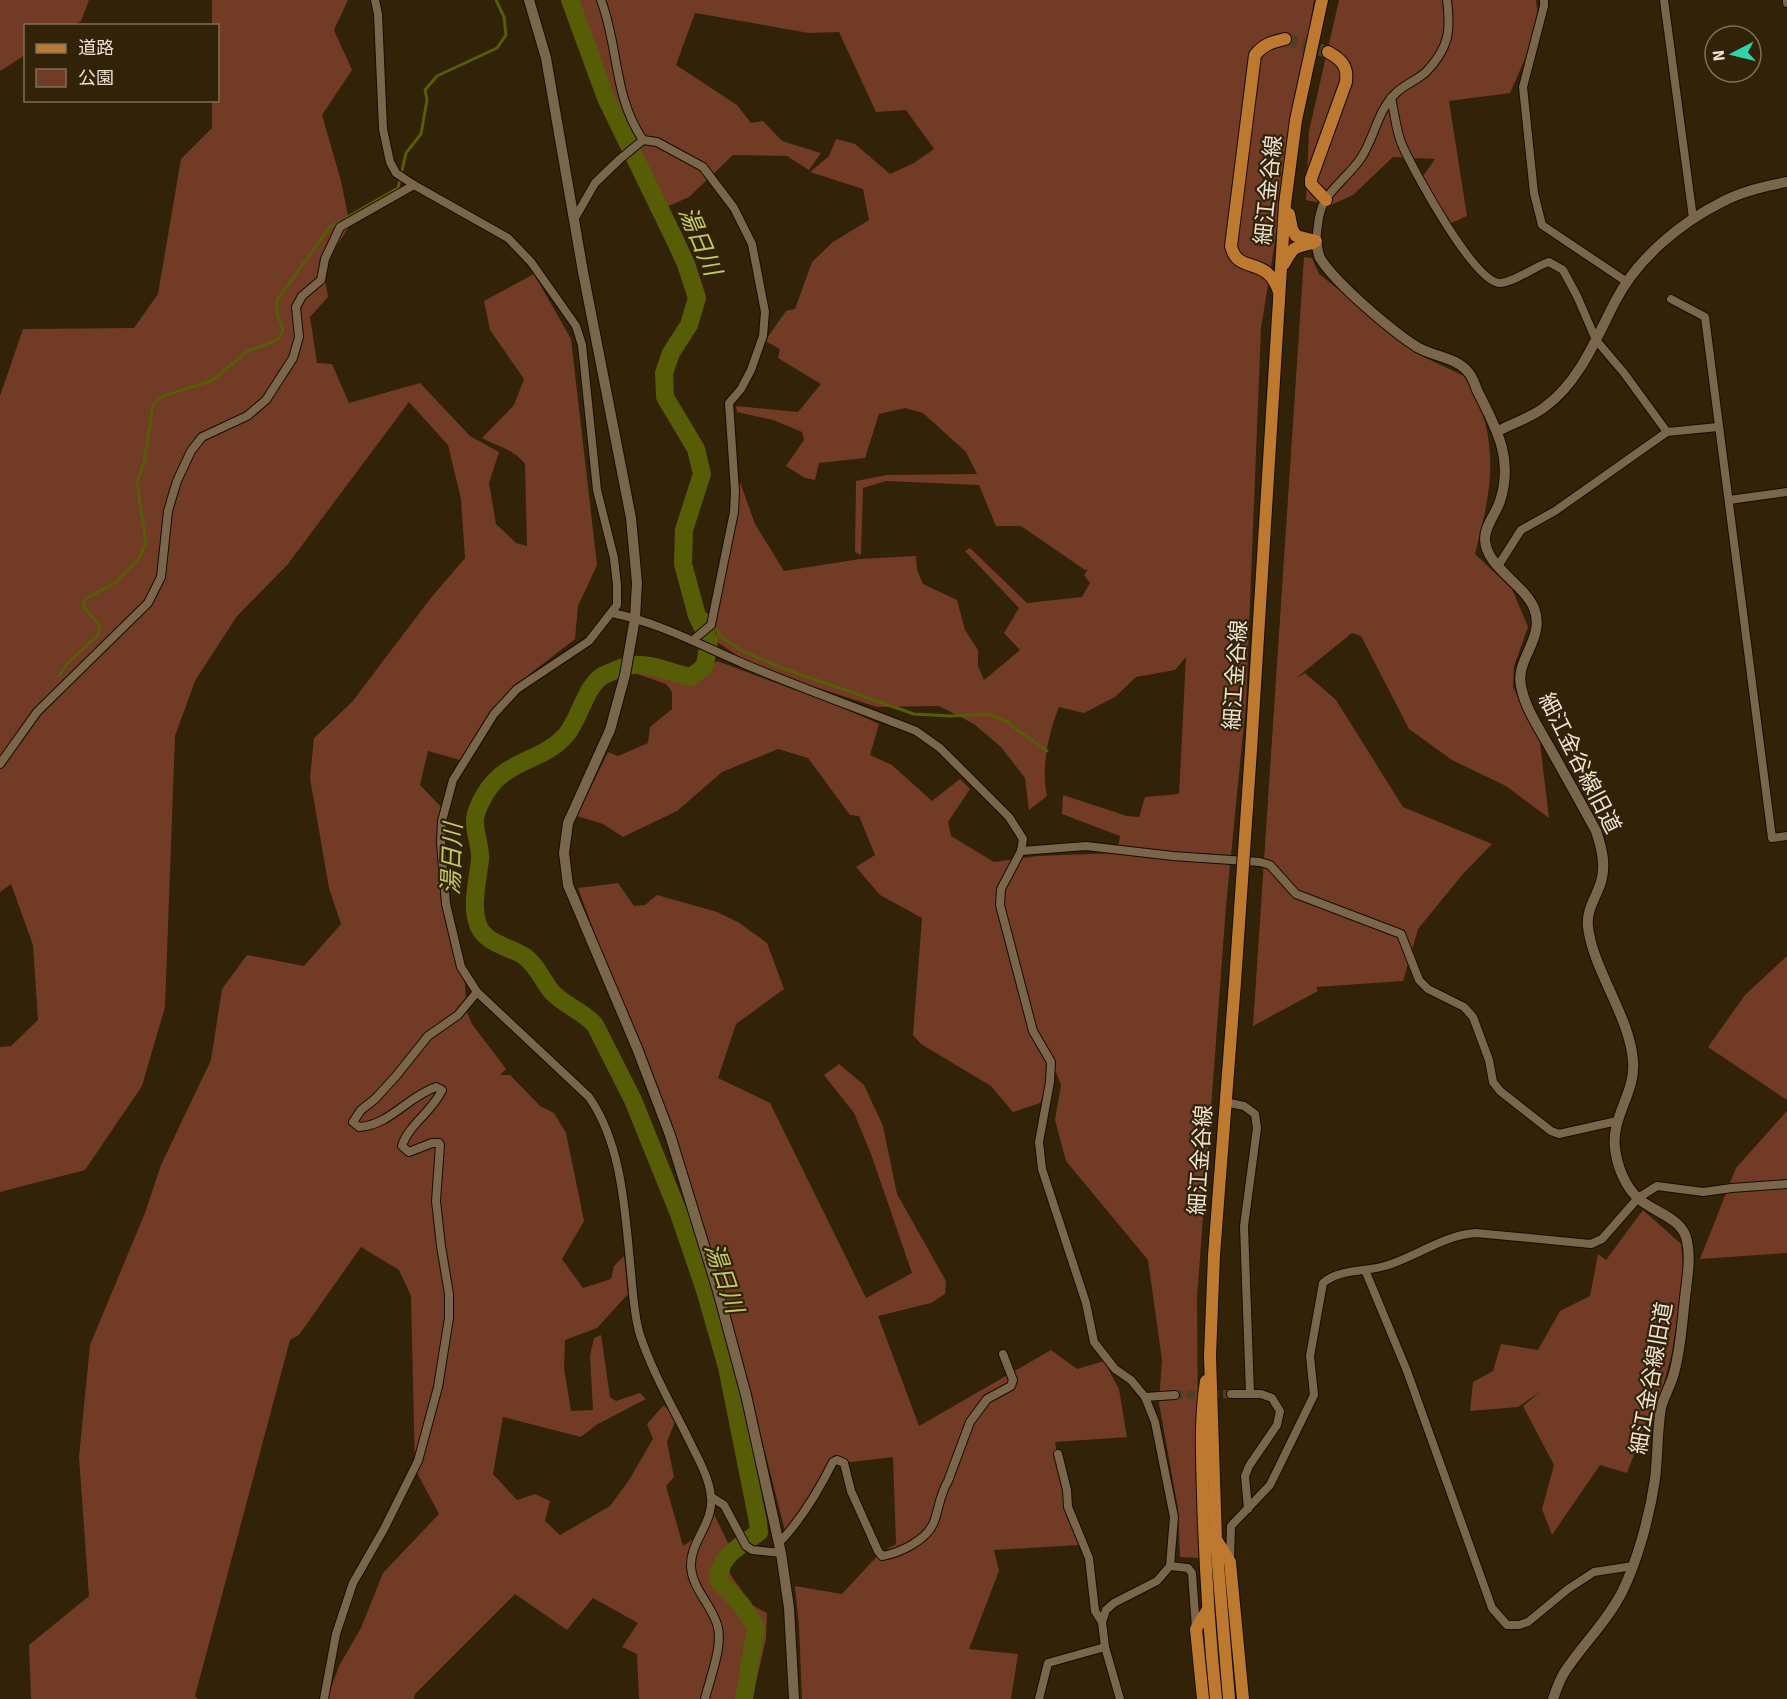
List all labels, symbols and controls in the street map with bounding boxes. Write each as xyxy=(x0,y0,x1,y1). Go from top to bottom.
legend xyxy=(24,24,219,102)
north arrow xyxy=(1703,24,1763,84)
text: 道路 xyxy=(78,37,114,59)
text: N xyxy=(1709,49,1730,62)
text: 公園 xyxy=(78,67,114,89)
street label: 細江金谷線 xyxy=(1249,134,1287,246)
water label: 湯日川 xyxy=(672,202,729,283)
street label: 細江金谷線 xyxy=(1218,619,1252,731)
street label: 細江金谷線旧道 xyxy=(1533,688,1627,838)
water label: 湯日川 xyxy=(436,820,468,896)
street label: 細江金谷線 xyxy=(1183,1104,1217,1216)
water label: 湯日川 xyxy=(698,1239,751,1320)
street label: 細江金谷線旧道 xyxy=(1624,1300,1678,1456)

